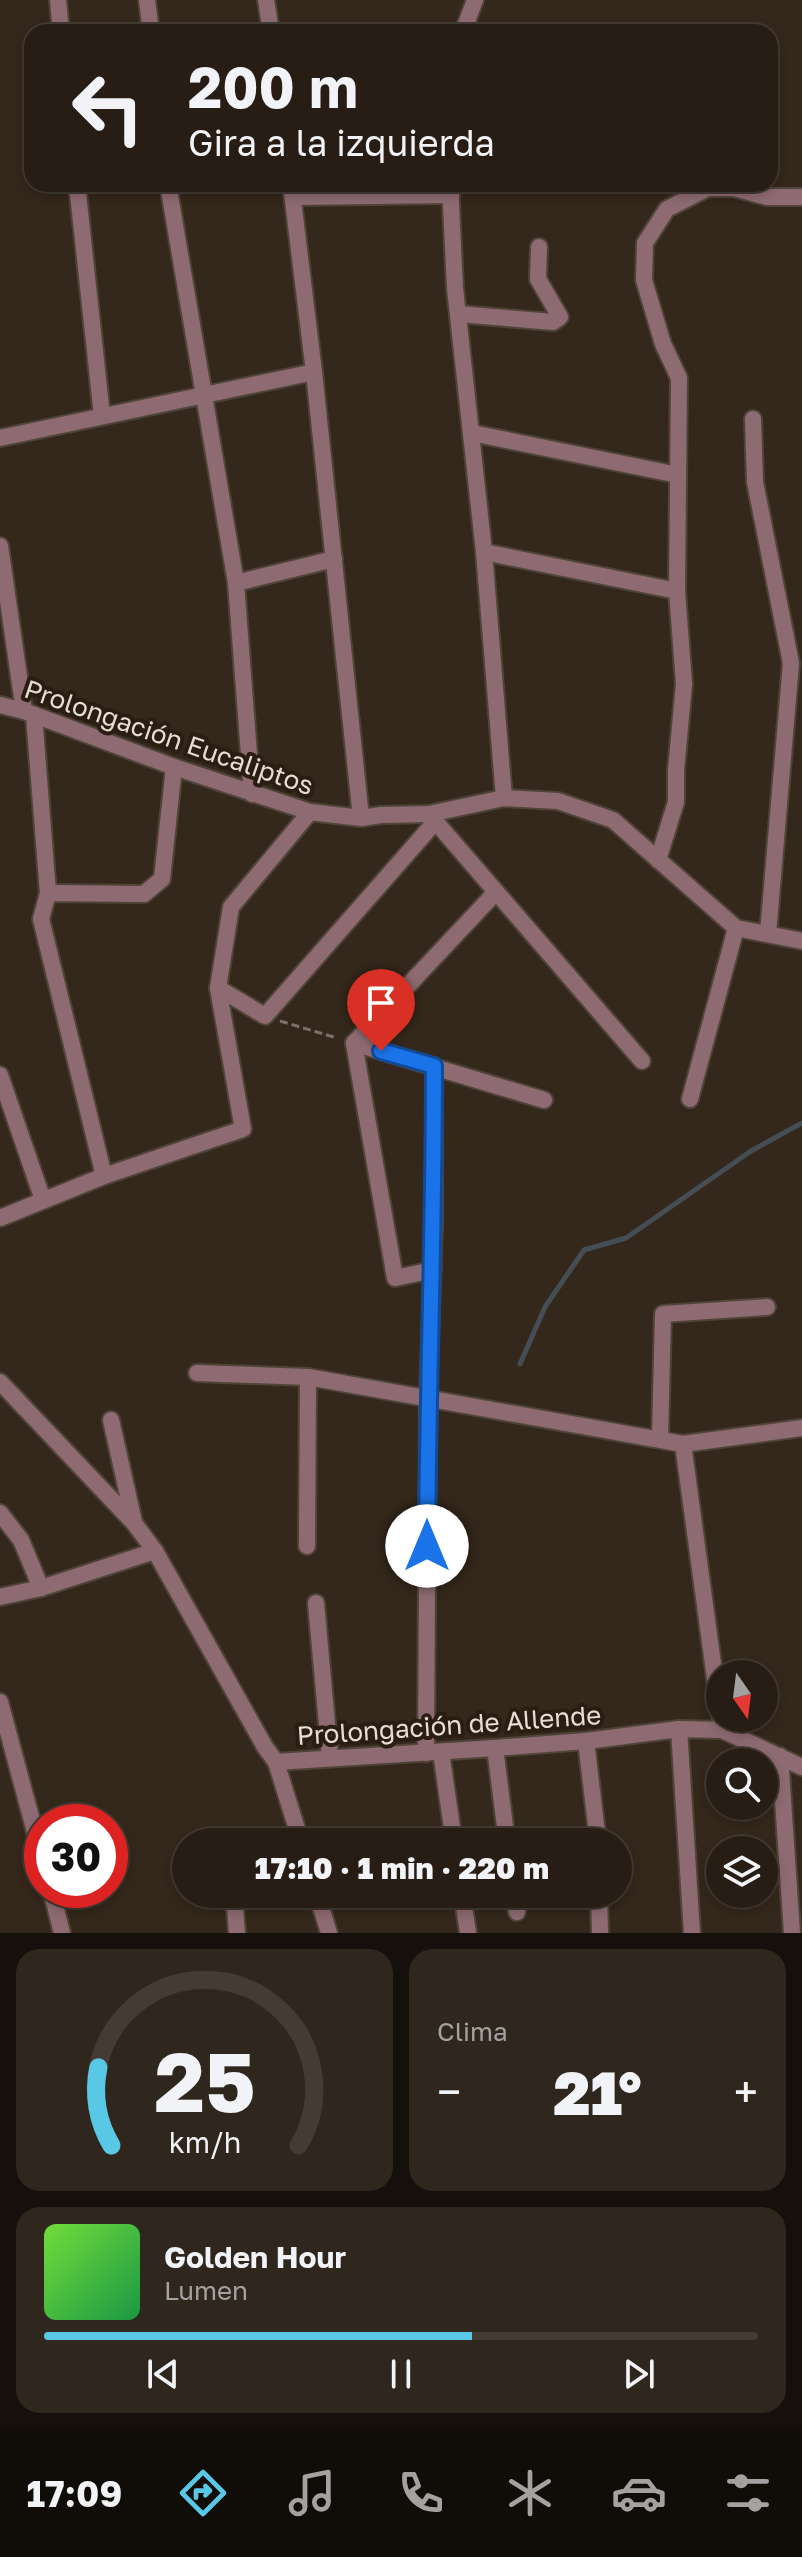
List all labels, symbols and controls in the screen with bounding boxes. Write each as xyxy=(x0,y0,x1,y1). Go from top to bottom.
text: 200 m xyxy=(188,53,358,120)
icon: left xyxy=(56,56,160,160)
text: Gira a la izquierda xyxy=(188,121,495,164)
street label: Prolongación Eucaliptos xyxy=(20,673,318,801)
pin xyxy=(347,969,415,1051)
icon: arrive xyxy=(359,981,403,1025)
position arrow xyxy=(385,1504,469,1588)
north arrow xyxy=(706,1660,778,1732)
map controls xyxy=(706,1660,778,1908)
street label: Prolongación de Allende xyxy=(296,1699,602,1751)
button: search xyxy=(706,1748,778,1820)
speed limit sign: 30 xyxy=(24,1804,128,1908)
button: layers xyxy=(706,1836,778,1908)
text: 17:10 · 1 min · 220 m xyxy=(255,1850,549,1886)
text: Clima xyxy=(437,2016,508,2047)
text: 25 xyxy=(154,2030,255,2130)
text: 21° xyxy=(553,2056,642,2128)
text: − xyxy=(437,2065,461,2118)
text: + xyxy=(734,2065,758,2118)
text: km/h xyxy=(168,2125,241,2159)
text: Golden Hour xyxy=(164,2239,346,2275)
text: Lumen xyxy=(164,2275,248,2306)
icon: previous xyxy=(141,2352,185,2396)
icon: pause xyxy=(379,2352,423,2396)
icon: next xyxy=(617,2352,661,2396)
icon: directions xyxy=(175,2465,231,2521)
icon: music xyxy=(284,2465,340,2521)
icon: phone xyxy=(393,2465,449,2521)
icon: climate xyxy=(502,2465,558,2521)
icon: car xyxy=(611,2465,667,2521)
icon: filters xyxy=(720,2465,776,2521)
text: 17:09 xyxy=(26,2472,122,2515)

